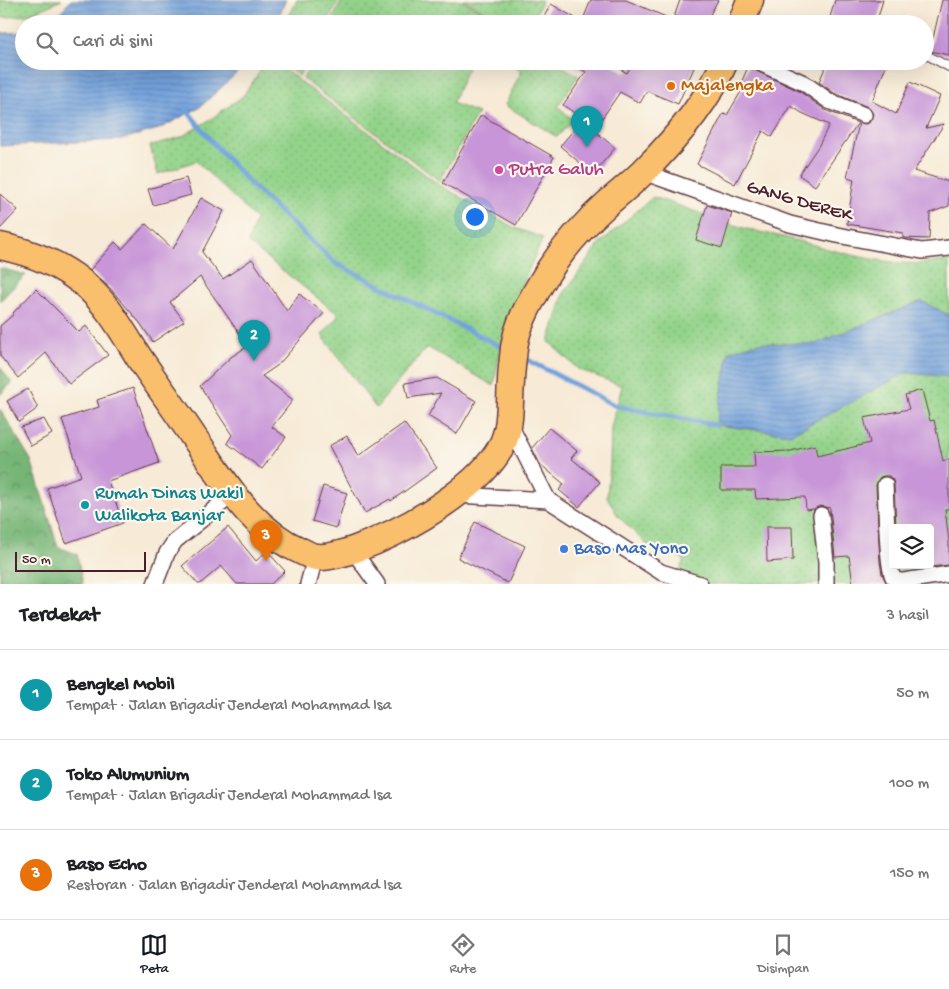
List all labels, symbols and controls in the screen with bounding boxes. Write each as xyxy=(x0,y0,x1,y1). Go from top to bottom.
search box xyxy=(15,15,934,70)
icon: search xyxy=(33,29,61,57)
text: Cari di sini xyxy=(73,31,153,54)
place label: Majalengka xyxy=(681,75,775,98)
marker: Majalengka xyxy=(665,80,677,92)
pin: 1 xyxy=(571,106,603,147)
place label: Putra Galuh xyxy=(508,159,604,182)
marker: Putra Galuh xyxy=(493,164,505,176)
street label: GANG DEREK xyxy=(744,176,857,229)
your location xyxy=(462,204,488,230)
pin: 2 xyxy=(238,320,270,361)
place label: Rumah Dinas Wakil Walikota Banjar xyxy=(95,483,244,528)
marker: Rumah Dinas Wakil Walikota Banjar xyxy=(79,499,91,511)
pin: 3 xyxy=(250,520,282,561)
map controls xyxy=(889,524,934,569)
button: layers xyxy=(889,524,934,569)
place label: Baso Mas Yono xyxy=(573,538,689,561)
marker: Baso Mas Yono xyxy=(558,543,570,555)
scale bar xyxy=(15,549,146,572)
text: 50 m xyxy=(22,552,51,569)
text: Terdekat xyxy=(20,604,99,629)
text: 3 hasil xyxy=(887,607,929,626)
text: Bengkel Mobil xyxy=(67,674,175,697)
text: 1 xyxy=(33,685,39,704)
text: 50 m xyxy=(896,685,929,704)
text: Tempat · Jalan Brigadir Jenderal Mohammad Isa xyxy=(67,697,392,716)
text: Toko Alumunium xyxy=(67,764,189,787)
text: 2 xyxy=(32,775,40,794)
text: 100 m xyxy=(889,775,929,794)
text: Tempat · Jalan Brigadir Jenderal Mohammad Isa xyxy=(67,787,392,806)
text: Baso Echo xyxy=(67,854,147,877)
text: 3 xyxy=(32,865,40,884)
text: 150 m xyxy=(890,865,929,884)
text: Restoran · Jalan Brigadir Jenderal Mohammad Isa xyxy=(67,877,402,896)
tab: Peta xyxy=(140,931,169,978)
tab: Rute xyxy=(449,931,477,978)
tab: Disimpan xyxy=(757,931,809,978)

